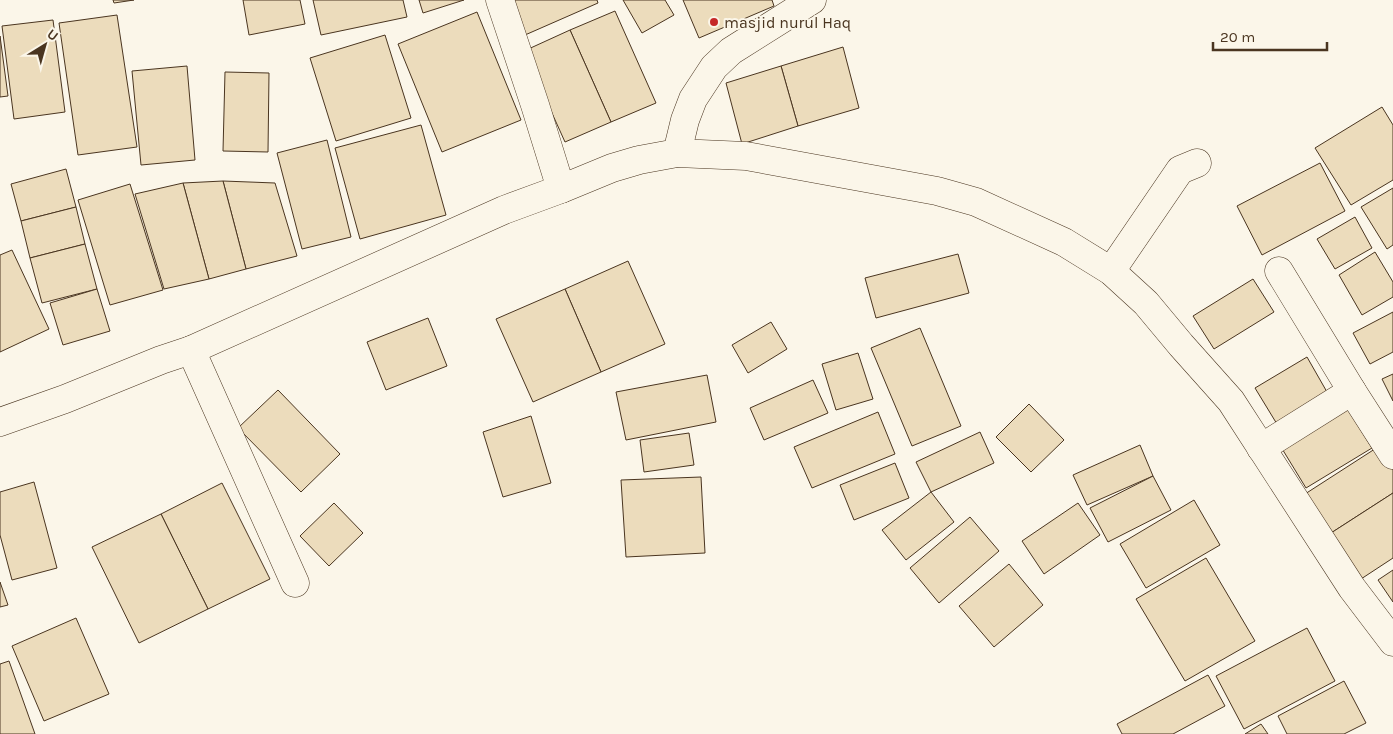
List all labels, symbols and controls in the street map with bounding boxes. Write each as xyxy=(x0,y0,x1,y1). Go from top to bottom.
place label: masjid nurul Haq xyxy=(724,13,851,32)
marker: masjid nurul Haq xyxy=(708,16,720,28)
north arrow xyxy=(20,20,70,70)
scale bar xyxy=(1213,20,1327,52)
text: U xyxy=(44,25,62,45)
text: 20 m xyxy=(1220,28,1255,46)

